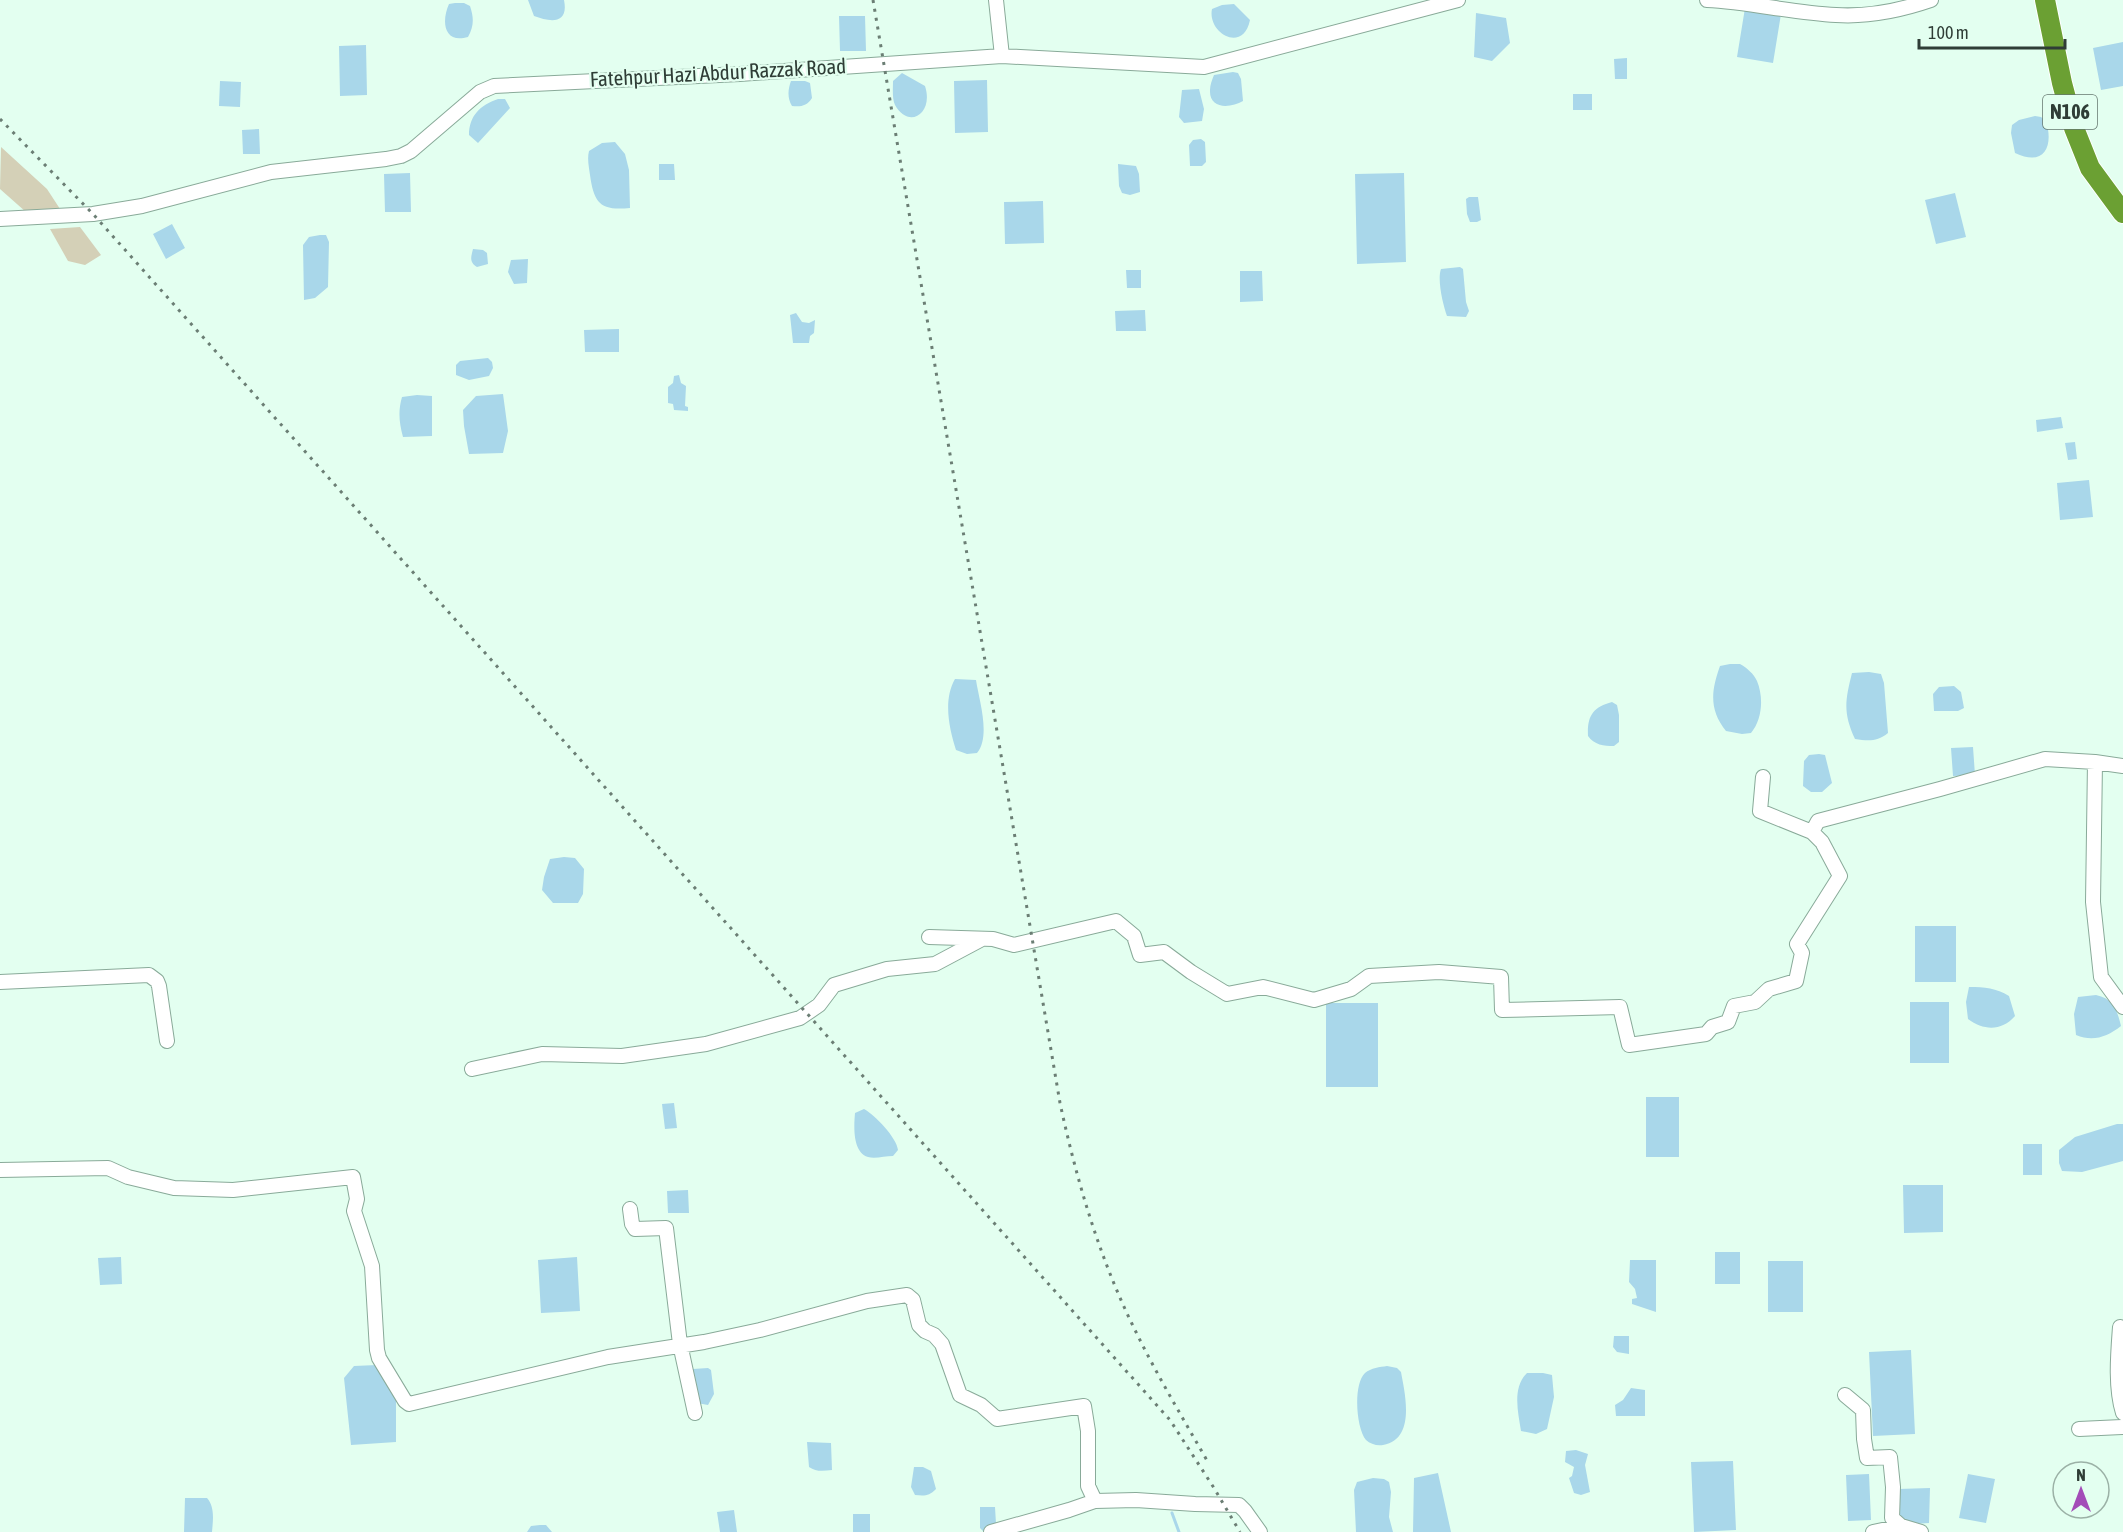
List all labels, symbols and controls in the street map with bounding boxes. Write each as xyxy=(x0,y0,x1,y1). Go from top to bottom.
scale bar xyxy=(1919,12,2064,50)
text: 100 m xyxy=(1928,22,1969,43)
street label: Fatehpur Hazi Abdur Razzak Road xyxy=(589,53,847,91)
road number: N106 xyxy=(2043,95,2097,129)
north arrow xyxy=(2051,1460,2111,1520)
text: N xyxy=(2076,1466,2086,1484)

